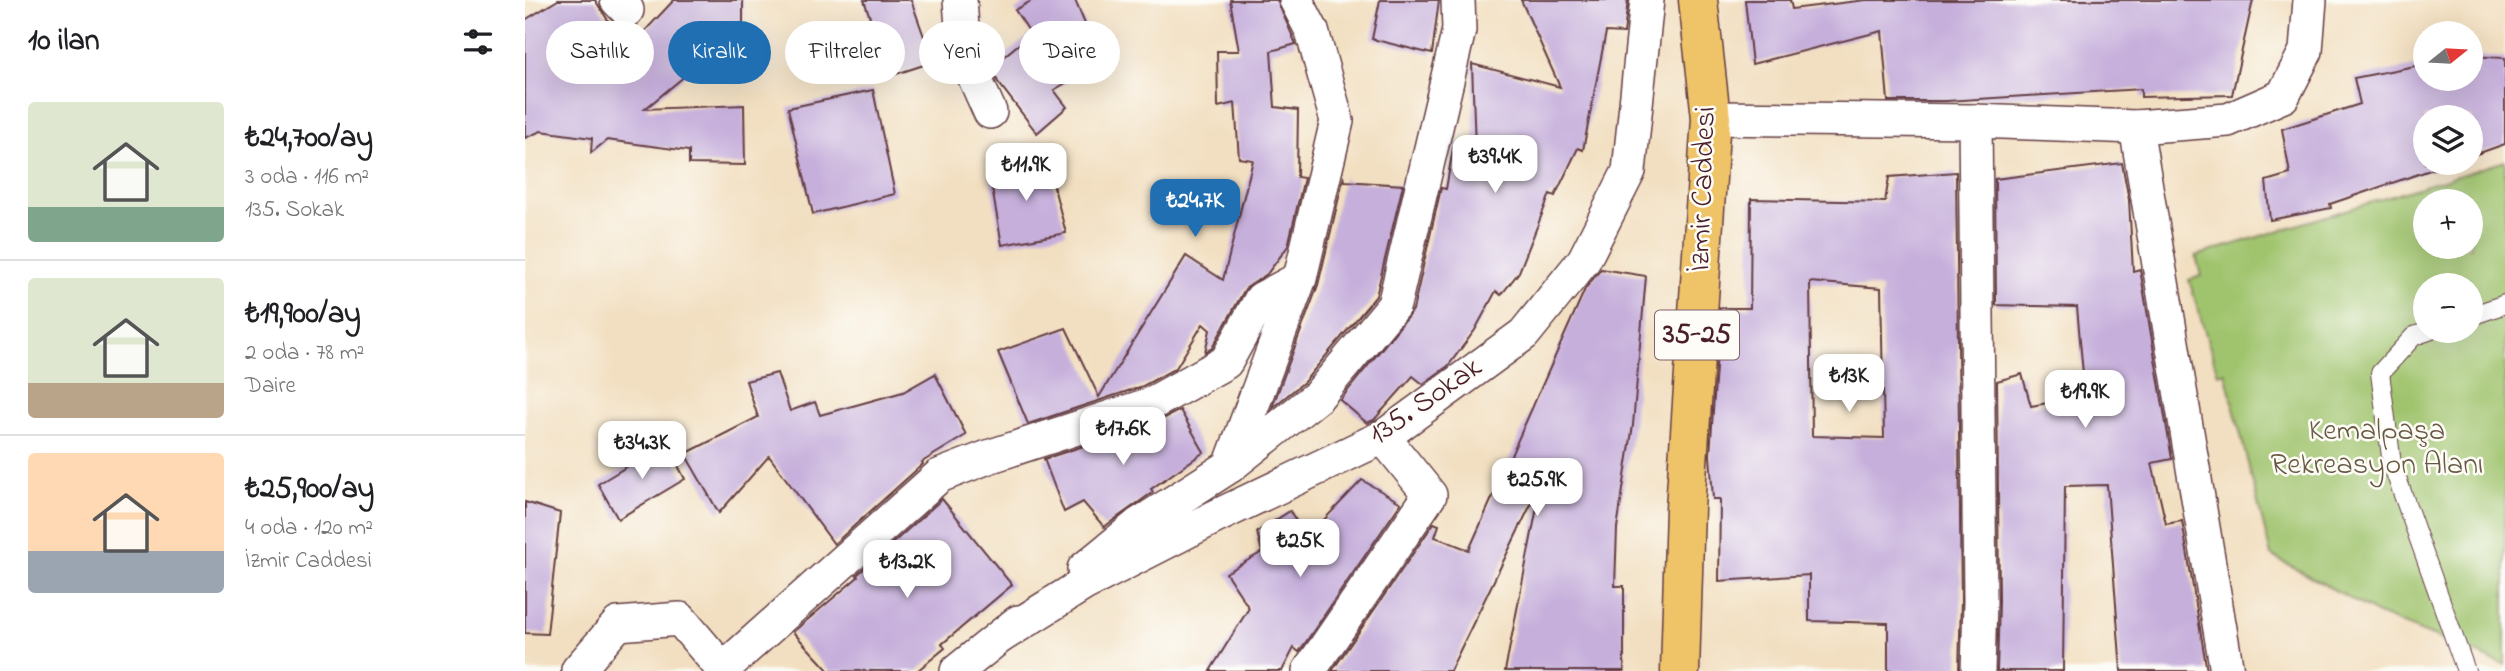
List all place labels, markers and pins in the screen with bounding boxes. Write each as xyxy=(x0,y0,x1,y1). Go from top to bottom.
pin: ₺39.4K xyxy=(1438,136,1552,195)
pin: ₺11.9K xyxy=(969,144,1083,203)
pin: ₺24.7K xyxy=(1138,180,1252,239)
pin: ₺13K xyxy=(1808,354,1890,414)
pin: ₺19.9K xyxy=(2028,370,2142,430)
pin: ₺17.6K xyxy=(1066,407,1180,467)
pin: ₺34.3K xyxy=(585,421,699,481)
pin: ₺25.9K xyxy=(1480,458,1594,518)
pin: ₺25K xyxy=(1259,520,1341,579)
pin: ₺13.2K xyxy=(850,540,964,600)

